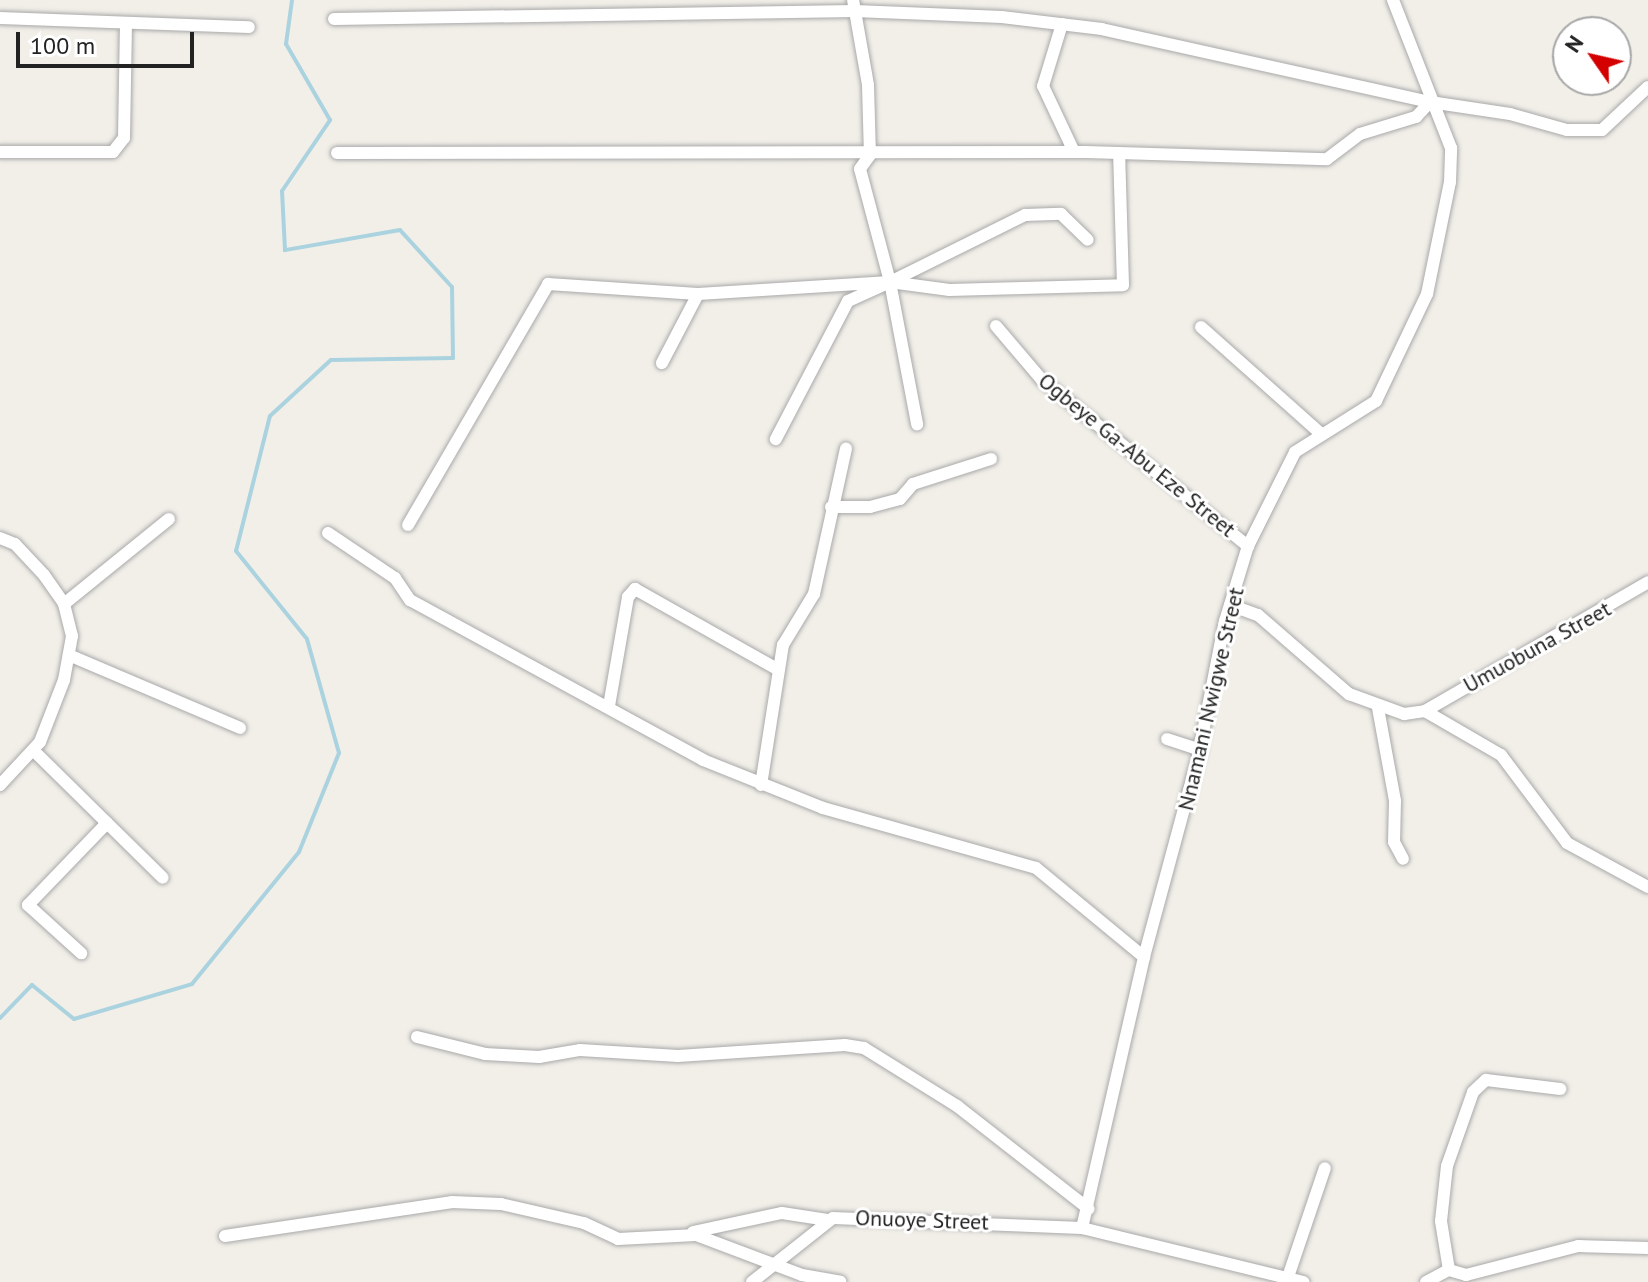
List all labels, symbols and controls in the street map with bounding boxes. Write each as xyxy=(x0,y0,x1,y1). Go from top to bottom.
scale bar xyxy=(20,16,198,66)
north arrow xyxy=(1552,16,1632,96)
text: 100 m xyxy=(30,30,95,61)
text: N xyxy=(1558,30,1589,58)
street label: Ogbeye Ga-Abu Eze Street xyxy=(1033,367,1241,543)
street label: Nnamani Nwigwe Street xyxy=(1172,585,1250,813)
street label: Umuobuna Street xyxy=(1459,596,1615,698)
street label: Onuoye Street xyxy=(855,1204,989,1236)

